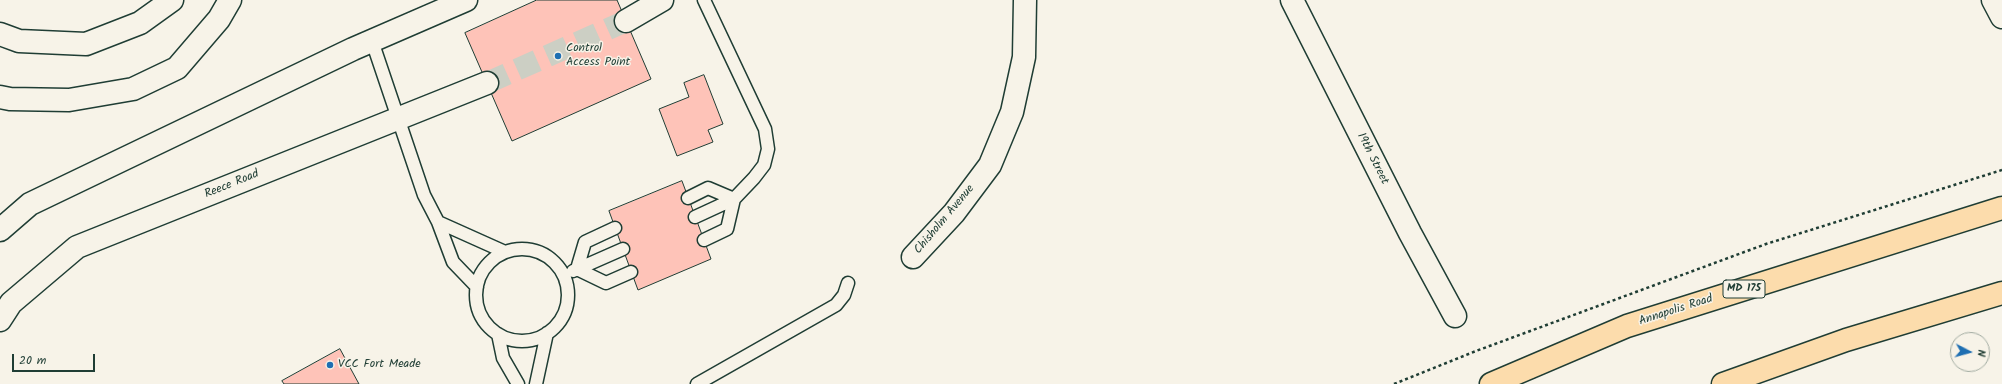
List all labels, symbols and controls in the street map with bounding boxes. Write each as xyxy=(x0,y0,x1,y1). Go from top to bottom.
place label: Control Access Point xyxy=(566,42,630,70)
marker: Control Access Point xyxy=(553,51,563,61)
street label: 19th Street xyxy=(1353,131,1391,187)
street label: Reece Road xyxy=(203,168,261,202)
street label: Chisholm Avenue xyxy=(912,182,978,258)
road number: MD 175 xyxy=(1723,280,1765,298)
street label: Annapolis Road xyxy=(1637,292,1715,330)
north arrow xyxy=(1950,332,1990,372)
scale bar xyxy=(14,346,97,372)
text: N xyxy=(1972,349,1990,358)
text: 20 m xyxy=(19,351,46,370)
place label: VCC Fort Meade xyxy=(338,358,421,372)
marker: VCC Fort Meade xyxy=(325,360,335,370)

